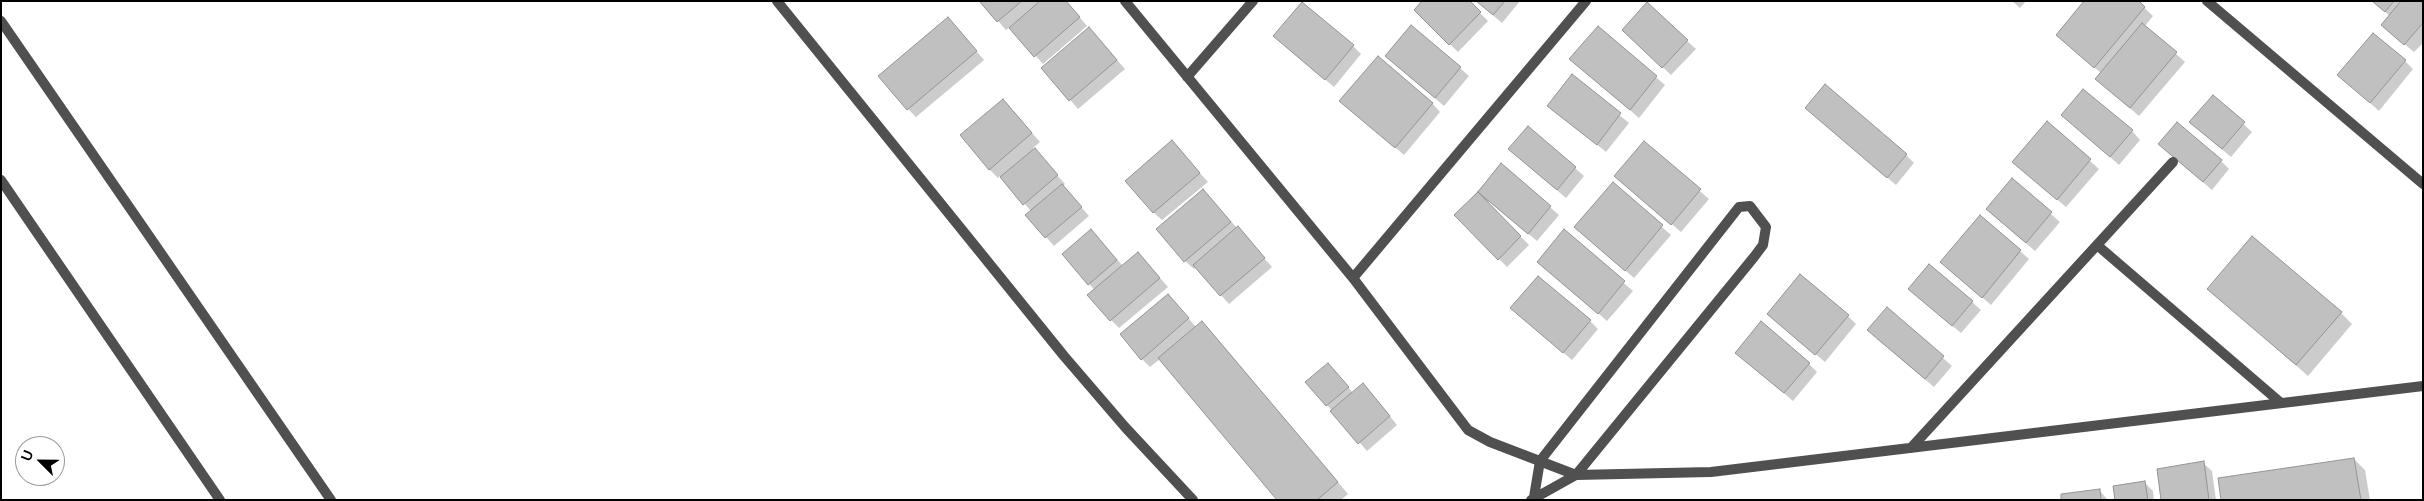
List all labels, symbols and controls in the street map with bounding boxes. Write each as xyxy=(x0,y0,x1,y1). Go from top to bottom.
north arrow xyxy=(15,436,65,486)
text: U xyxy=(17,447,37,463)

